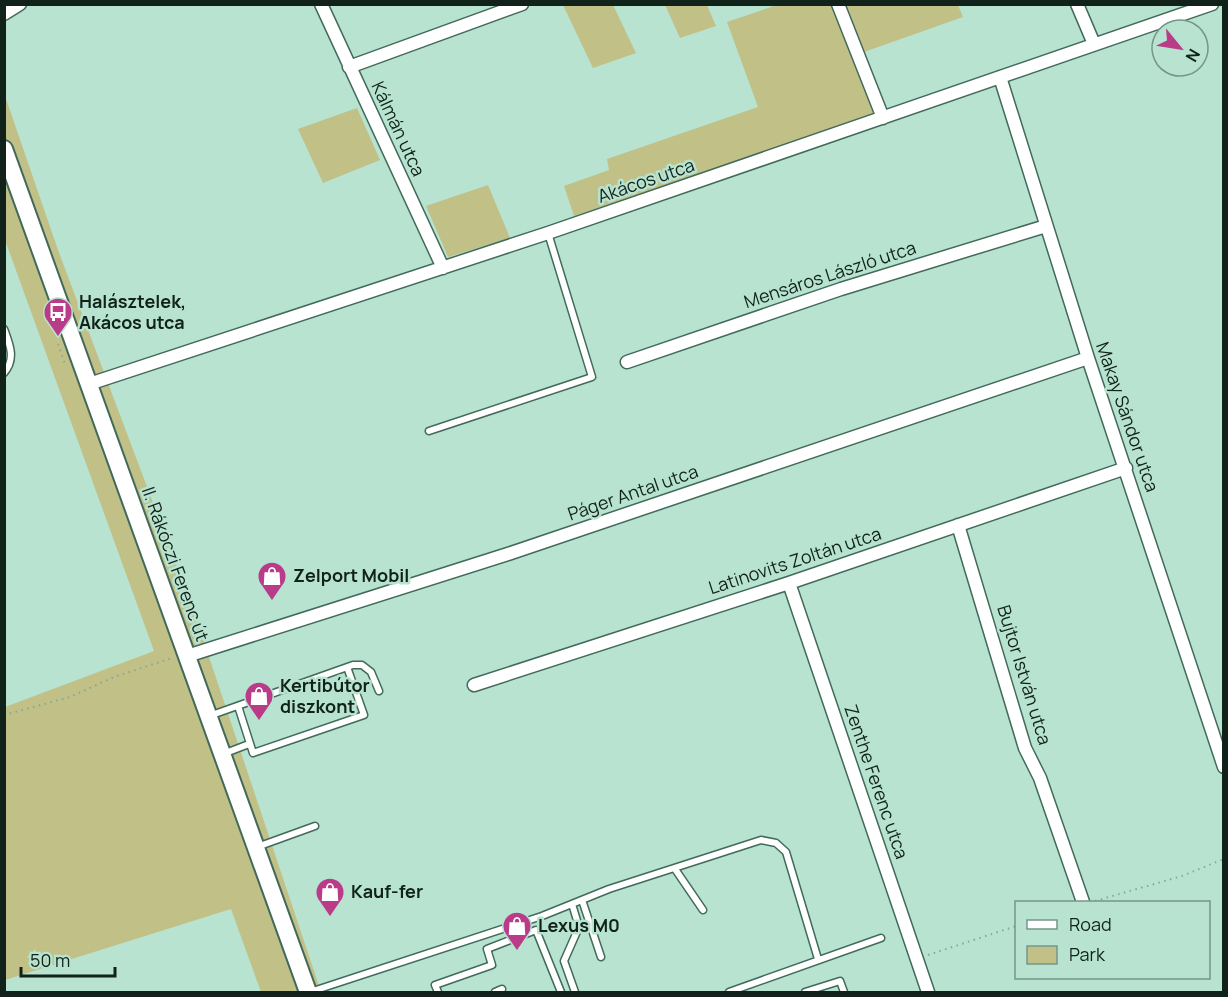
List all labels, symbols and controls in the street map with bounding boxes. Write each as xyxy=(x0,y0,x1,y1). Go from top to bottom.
north arrow xyxy=(1150,18,1210,78)
text: N xyxy=(1181,45,1205,66)
street label: Kálmán utca xyxy=(367,77,431,180)
street label: Akácos utca xyxy=(594,152,697,208)
street label: Mensáros László utca xyxy=(741,235,919,313)
place label: Halásztelek, Akácos utca xyxy=(79,289,186,334)
bus stop icon: Halásztelek, Akácos utca xyxy=(42,296,74,338)
street label: Makay Sándor utca xyxy=(1091,338,1165,495)
street label: Páger Antal utca xyxy=(564,459,701,526)
street label: II. Rákóczi Ferenc út xyxy=(137,483,215,644)
street label: Latinovits Zoltán utca xyxy=(705,521,884,599)
shop icon: Zelport Mobil xyxy=(256,560,288,602)
place label: Zelport Mobil xyxy=(293,563,409,587)
street label: Bujtor István utca xyxy=(992,602,1058,748)
place label: Kertibútor diszkont xyxy=(280,673,370,718)
shop icon: Kertibútor diszkont xyxy=(243,680,275,722)
street label: Zenthe Ferenc utca xyxy=(839,701,915,862)
shop icon: Kauf-fer xyxy=(314,876,346,918)
place label: Kauf-fer xyxy=(351,879,423,903)
legend xyxy=(1015,901,1210,979)
shop icon: Lexus M0 xyxy=(501,910,533,952)
text: Road xyxy=(1069,912,1112,936)
place label: Lexus M0 xyxy=(538,913,620,937)
scale bar xyxy=(21,940,116,978)
text: Park xyxy=(1069,942,1106,966)
text: 50 m xyxy=(30,948,70,972)

